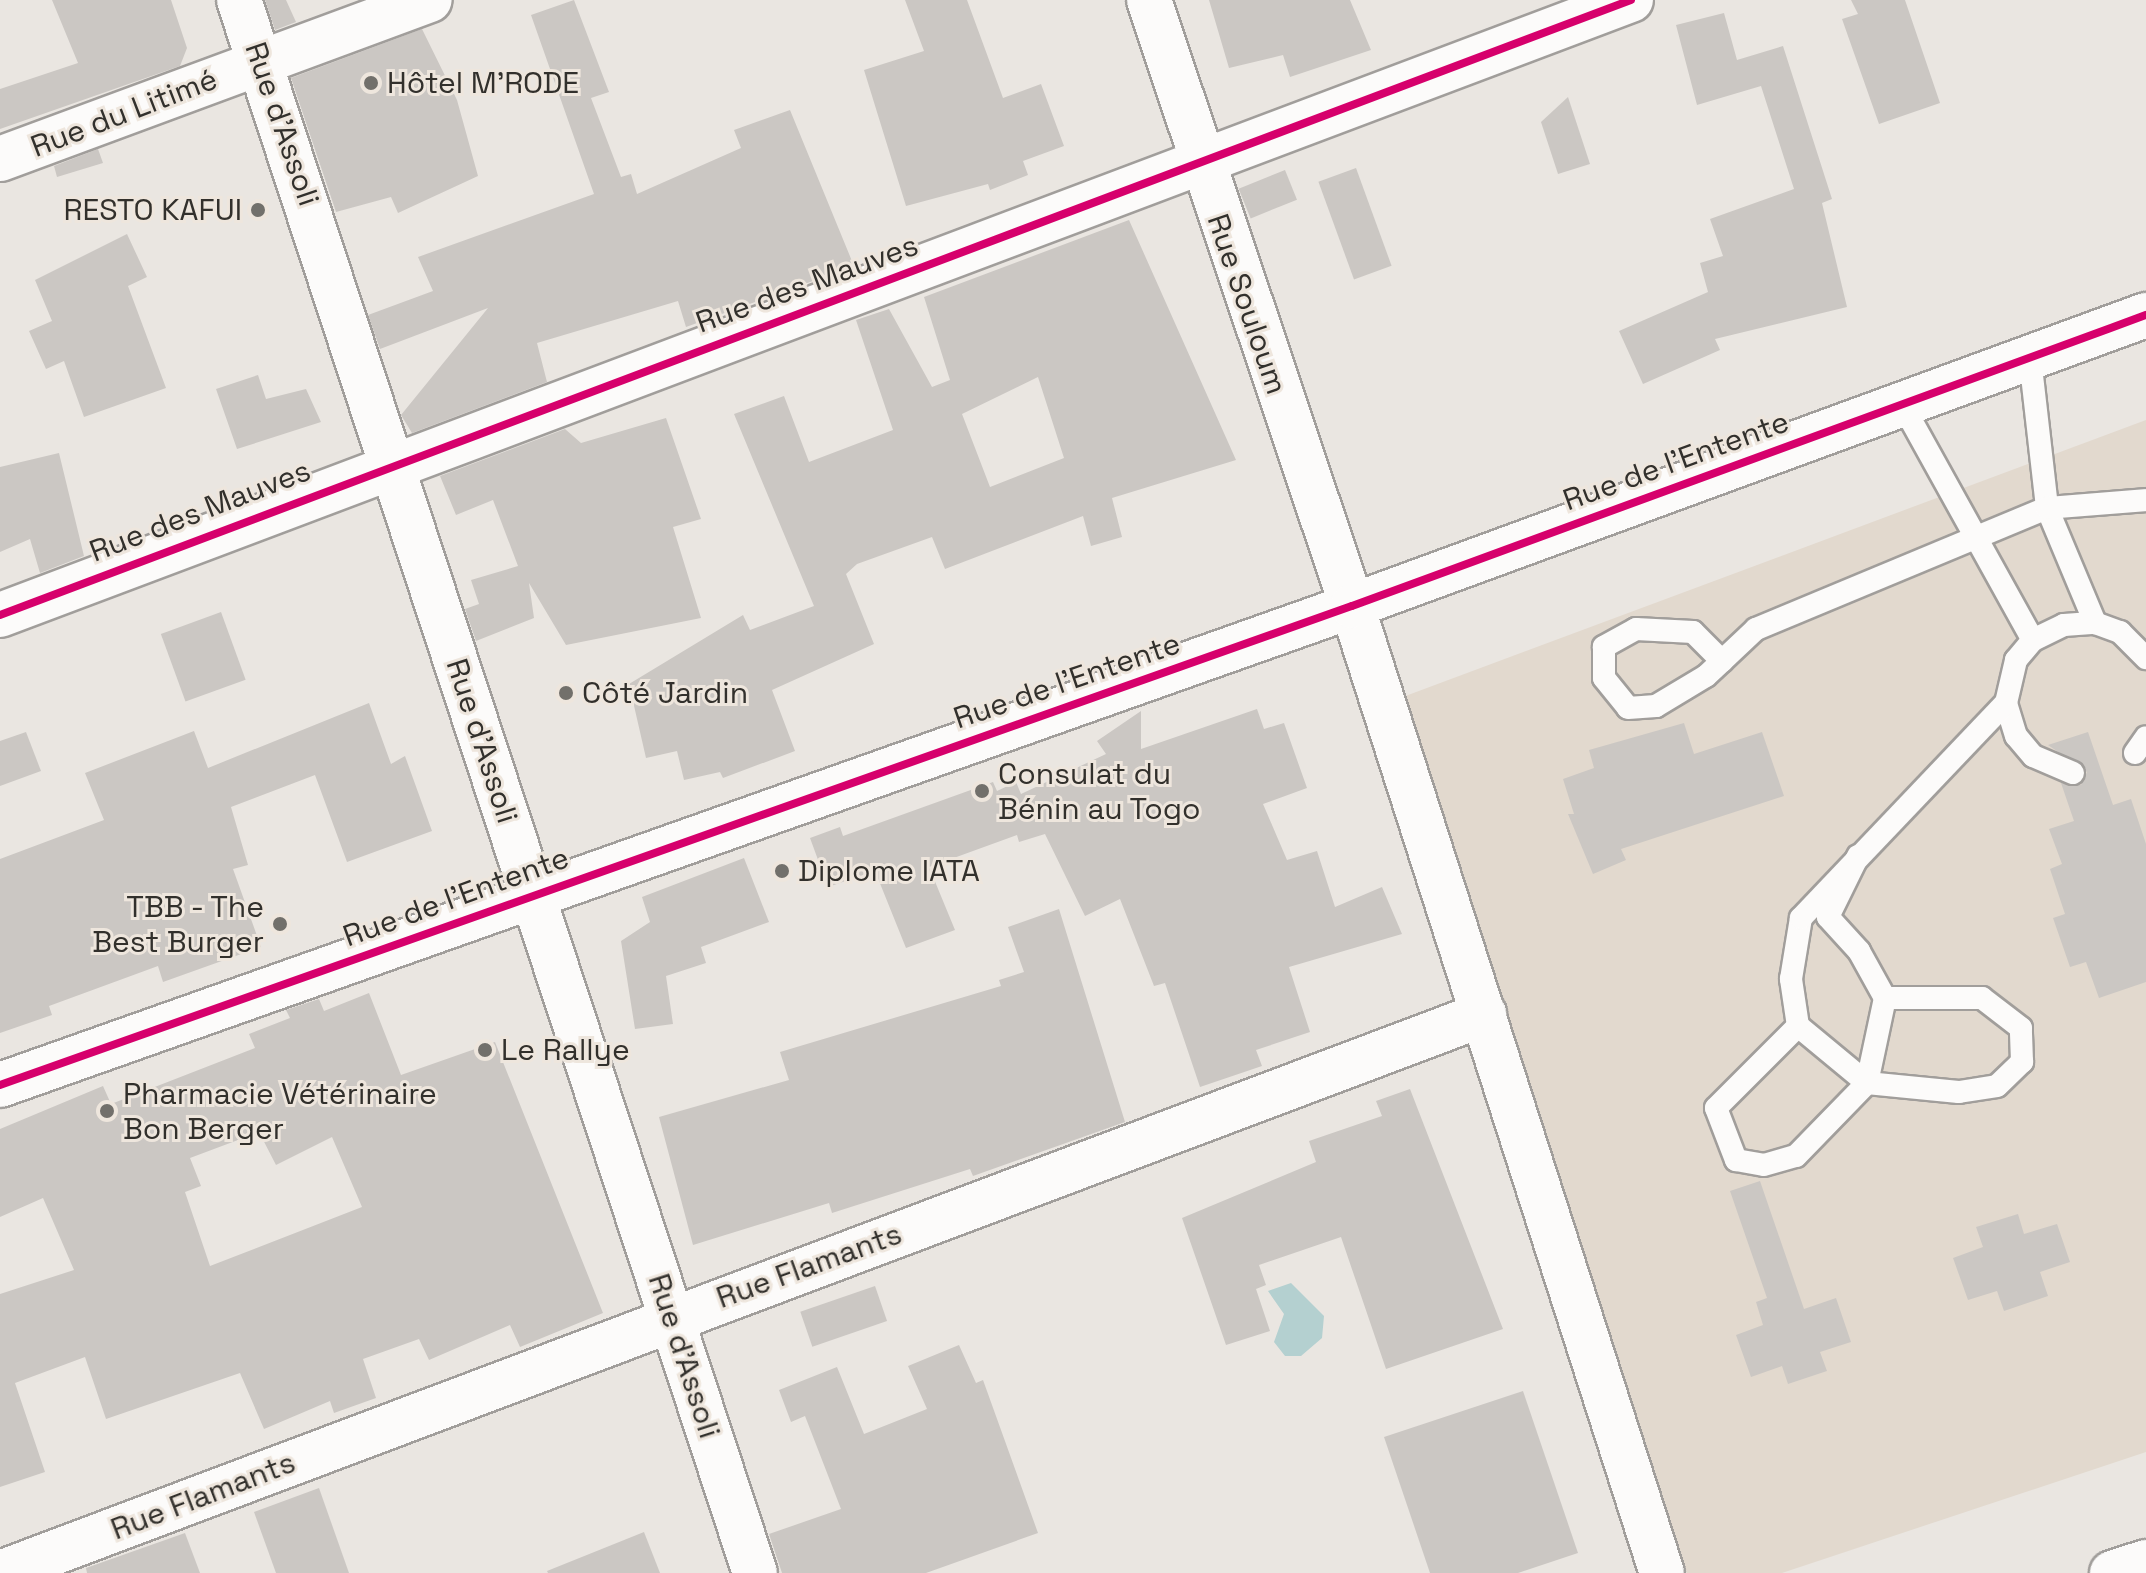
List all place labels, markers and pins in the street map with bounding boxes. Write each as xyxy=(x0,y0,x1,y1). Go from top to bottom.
place label: Hôtel M'RODE xyxy=(387,65,579,101)
marker: Hôtel M'RODE xyxy=(362,74,380,92)
place label: RESTO KAFUI xyxy=(63,192,242,228)
marker: RESTO KAFUI xyxy=(249,201,267,219)
place label: Côté Jardin xyxy=(582,675,748,711)
marker: Côté Jardin xyxy=(557,684,575,702)
place label: Consulat du Bénin au Togo xyxy=(998,756,1201,826)
marker: Consulat du Bénin au Togo xyxy=(973,782,991,800)
place label: Diplome IATA xyxy=(798,853,980,889)
marker: Diplome IATA xyxy=(773,862,791,880)
place label: TBB - The Best Burger xyxy=(92,889,264,960)
marker: TBB - The Best Burger xyxy=(271,915,289,933)
place label: Le Rallye xyxy=(501,1032,630,1068)
marker: Le Rallye xyxy=(476,1041,494,1059)
place label: Pharmacie Vétérinaire Bon Berger xyxy=(123,1076,437,1146)
marker: Pharmacie Vétérinaire Bon Berger xyxy=(98,1102,116,1120)

